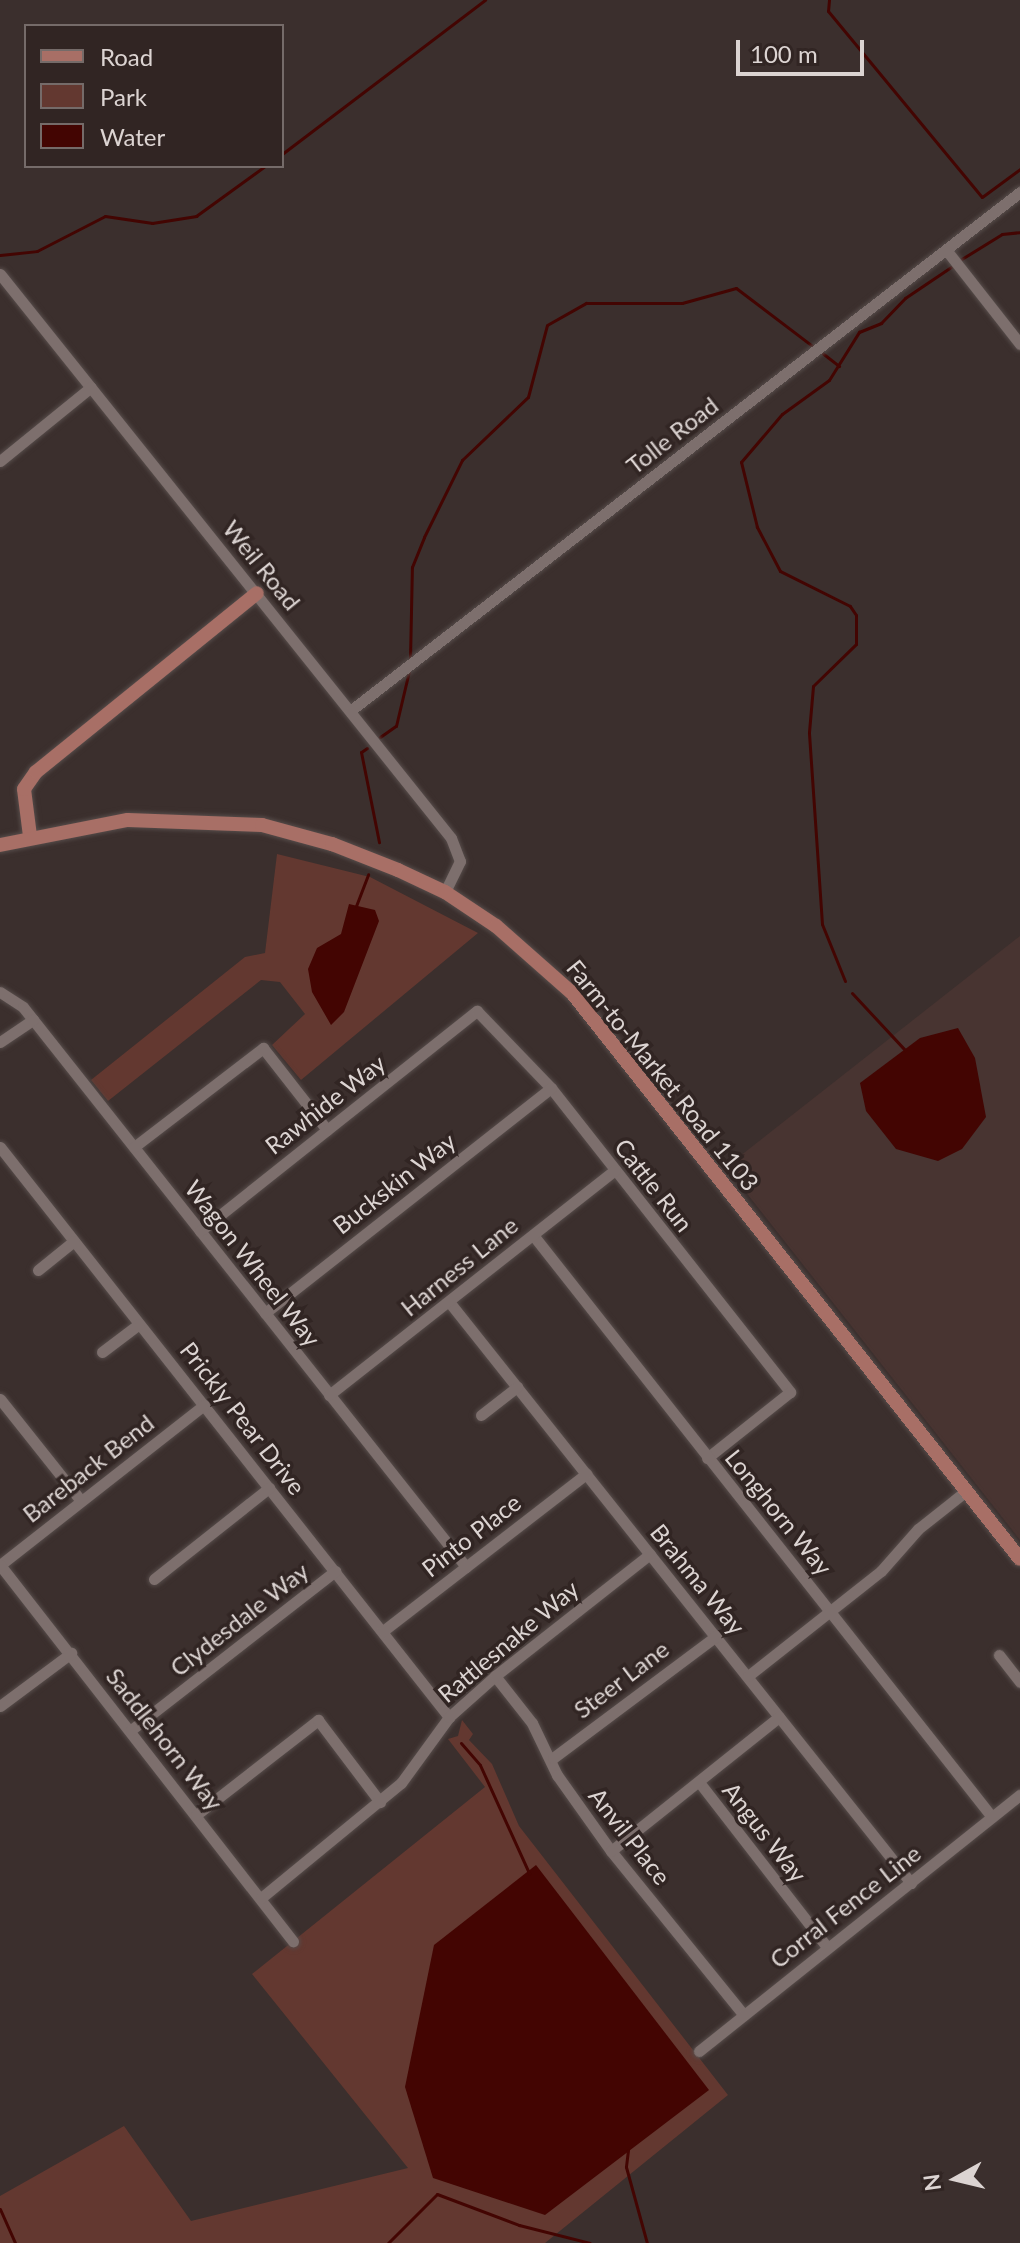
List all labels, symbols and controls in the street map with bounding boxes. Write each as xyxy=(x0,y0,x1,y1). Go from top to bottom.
legend xyxy=(24,24,284,168)
scale bar xyxy=(740,24,868,74)
text: 100 m xyxy=(750,39,818,68)
text: Road xyxy=(100,42,153,71)
text: Park xyxy=(100,82,147,111)
text: Water xyxy=(100,122,165,151)
street label: Tolle Road xyxy=(620,390,724,480)
street label: Weil Road xyxy=(217,514,307,616)
street label: Farm-to-Market Road 1103 xyxy=(561,954,765,1196)
street label: Rawhide Way xyxy=(259,1048,391,1160)
street label: Buckskin Way xyxy=(327,1126,461,1240)
street label: Cattle Run xyxy=(609,1133,699,1237)
street label: Wagon Wheel Way xyxy=(179,1174,327,1352)
street label: Harness Lane xyxy=(395,1210,523,1322)
street label: Prickly Pear Drive xyxy=(174,1335,312,1501)
street label: Bareback Bend xyxy=(17,1408,159,1528)
street label: Longhorn Way xyxy=(719,1443,839,1581)
street label: Pinto Place xyxy=(416,1487,526,1583)
street label: Brahma Way xyxy=(645,1518,751,1640)
street label: Clydesdale Way xyxy=(164,1556,314,1682)
street label: Rattlesnake Way xyxy=(432,1574,584,1708)
street label: Steer Lane xyxy=(568,1634,674,1724)
street label: Saddlehorn Way xyxy=(100,1662,230,1816)
street label: Angus Way xyxy=(717,1776,813,1888)
street label: Anvil Place xyxy=(583,1782,677,1890)
street label: Corral Fence Line xyxy=(764,1838,926,1974)
north arrow xyxy=(916,2139,996,2219)
text: N xyxy=(917,2172,946,2193)

